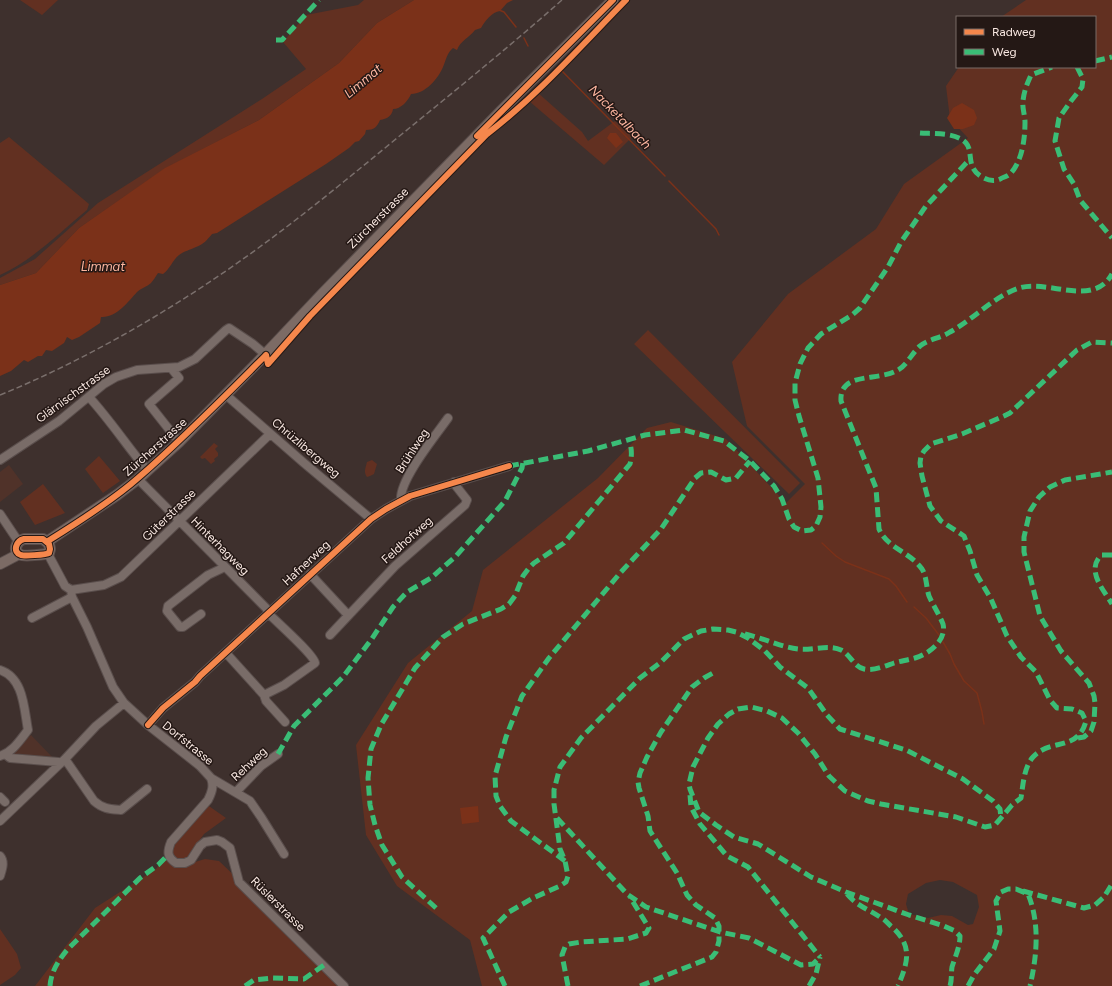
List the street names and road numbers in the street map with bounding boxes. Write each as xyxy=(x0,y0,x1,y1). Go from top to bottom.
street label: Zürcherstrasse xyxy=(345,184,412,251)
street label: Glärnischstrasse xyxy=(33,362,113,426)
street label: Zürcherstrasse xyxy=(120,415,190,479)
street label: Chrüzlibergweg xyxy=(269,415,343,481)
street label: Brühlweg xyxy=(392,426,432,476)
street label: Güterstrasse xyxy=(139,486,199,544)
street label: Hinterhagweg xyxy=(188,514,252,578)
street label: Feldhofweg xyxy=(379,514,435,566)
street label: Hafnerweg xyxy=(279,538,333,588)
street label: Dorfstrasse xyxy=(160,718,217,768)
street label: Rehweg xyxy=(228,744,270,784)
street label: Rüslerstrasse xyxy=(248,874,308,934)

